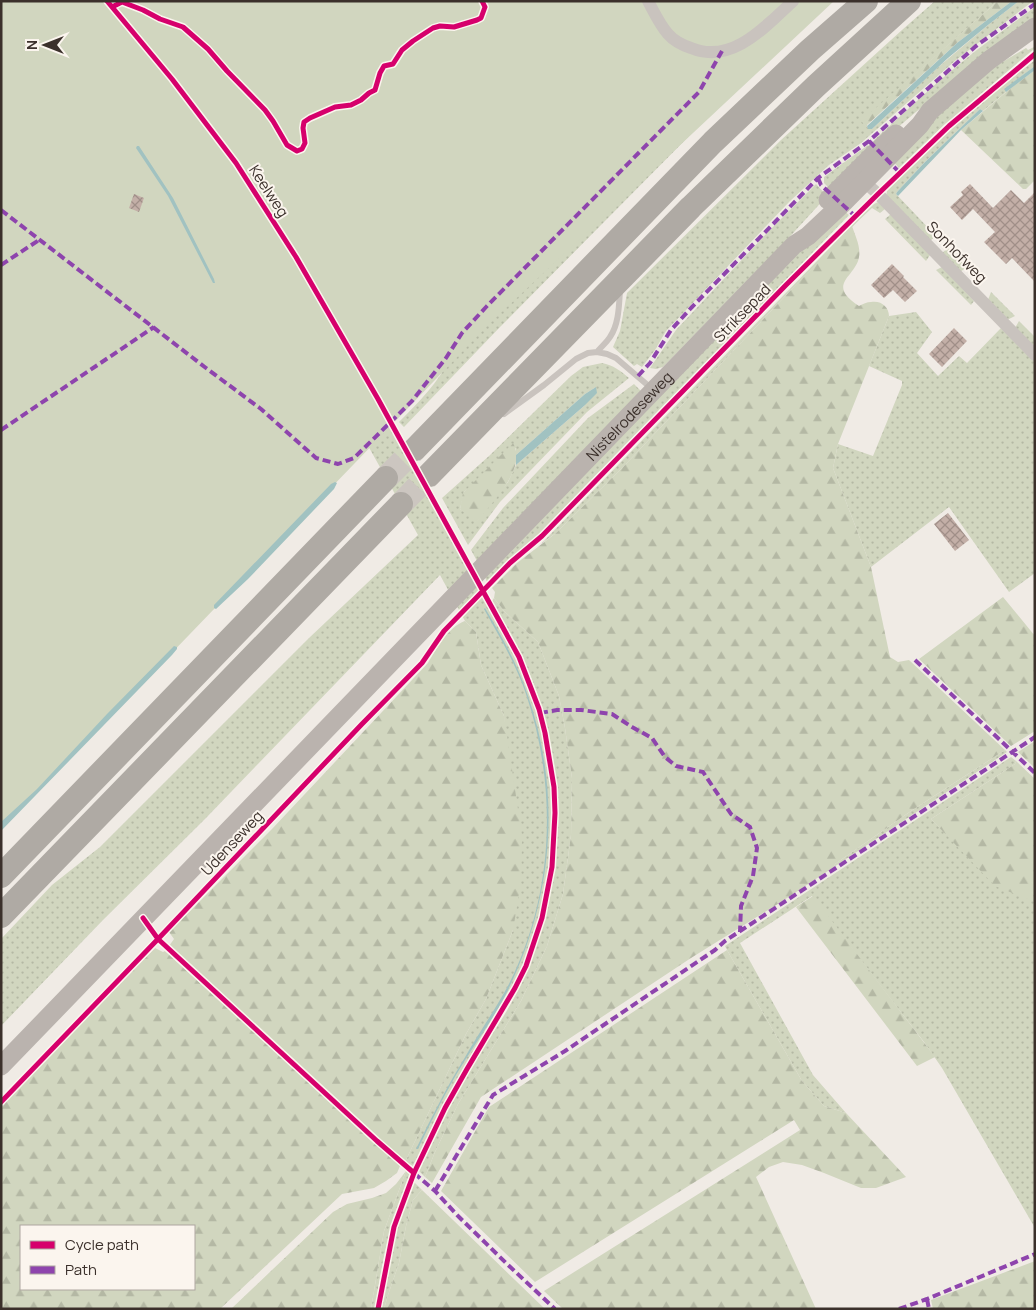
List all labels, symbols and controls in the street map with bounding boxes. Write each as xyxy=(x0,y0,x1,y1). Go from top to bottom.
north arrow xyxy=(20,20,70,70)
text: N xyxy=(22,40,41,50)
street label: Keelweg xyxy=(244,161,294,221)
street label: Sonhofweg xyxy=(922,216,992,288)
street label: Striksepad xyxy=(709,279,775,347)
street label: Nistelrodeseweg xyxy=(581,367,677,465)
street label: Udenseweg xyxy=(196,806,268,880)
legend xyxy=(20,1225,195,1290)
text: Cycle path xyxy=(65,1234,139,1255)
text: Path xyxy=(65,1259,97,1280)

